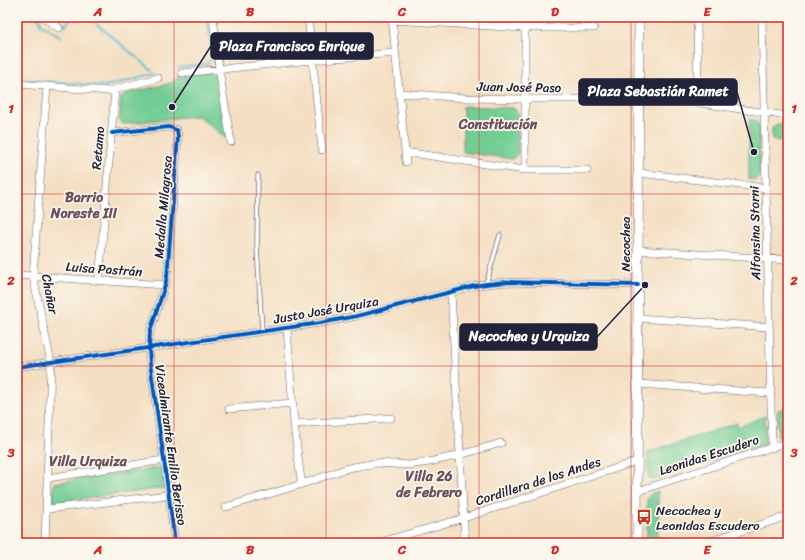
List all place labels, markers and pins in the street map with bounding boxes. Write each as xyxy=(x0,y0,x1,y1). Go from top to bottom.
callout: Plaza Francisco Enrique xyxy=(211,33,373,59)
callout: Plaza Sebastián Ramet xyxy=(579,79,737,105)
callout: Necochea y Urquiza xyxy=(460,324,597,350)
place label: Necochea y Leonidas Escudero xyxy=(656,499,760,537)
bus stop icon: Necochea y Leonidas Escudero xyxy=(635,508,653,526)

